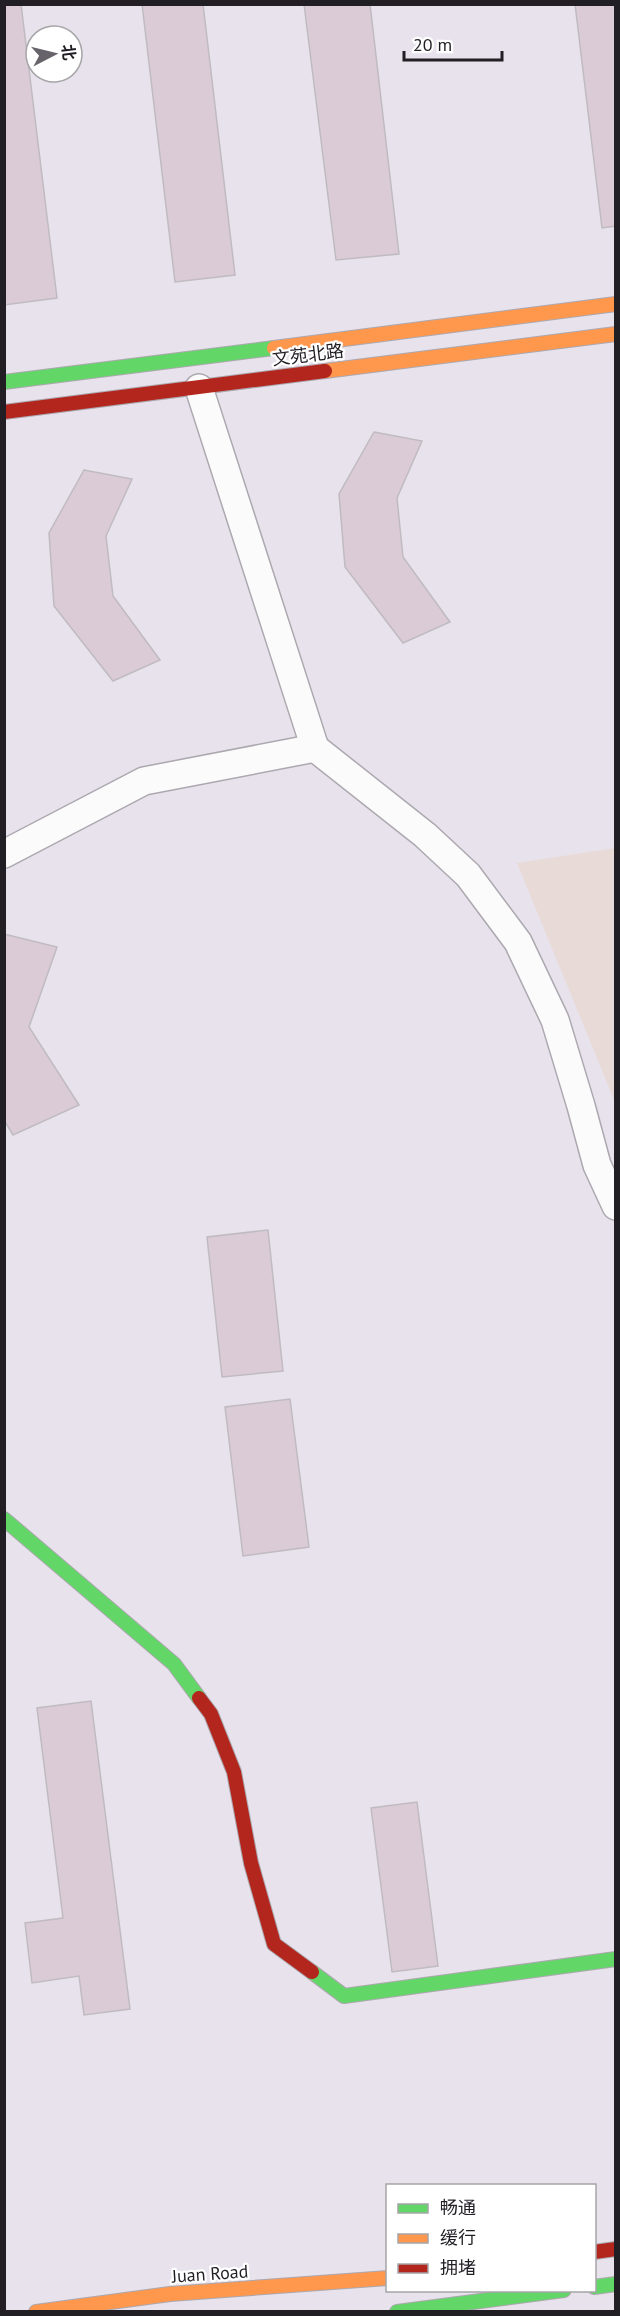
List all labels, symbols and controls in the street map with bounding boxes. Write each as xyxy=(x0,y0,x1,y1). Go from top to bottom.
north arrow xyxy=(24,24,84,84)
scale bar xyxy=(404,24,502,62)
text: 20 m xyxy=(413,33,452,56)
text: 北 xyxy=(58,43,80,61)
street label: 文苑北路 xyxy=(271,339,345,370)
legend xyxy=(386,2184,596,2292)
text: 畅通 xyxy=(440,2196,476,2219)
text: 缓行 xyxy=(440,2226,476,2249)
text: 拥堵 xyxy=(440,2256,476,2279)
street label: Juan Road xyxy=(170,2259,249,2288)

